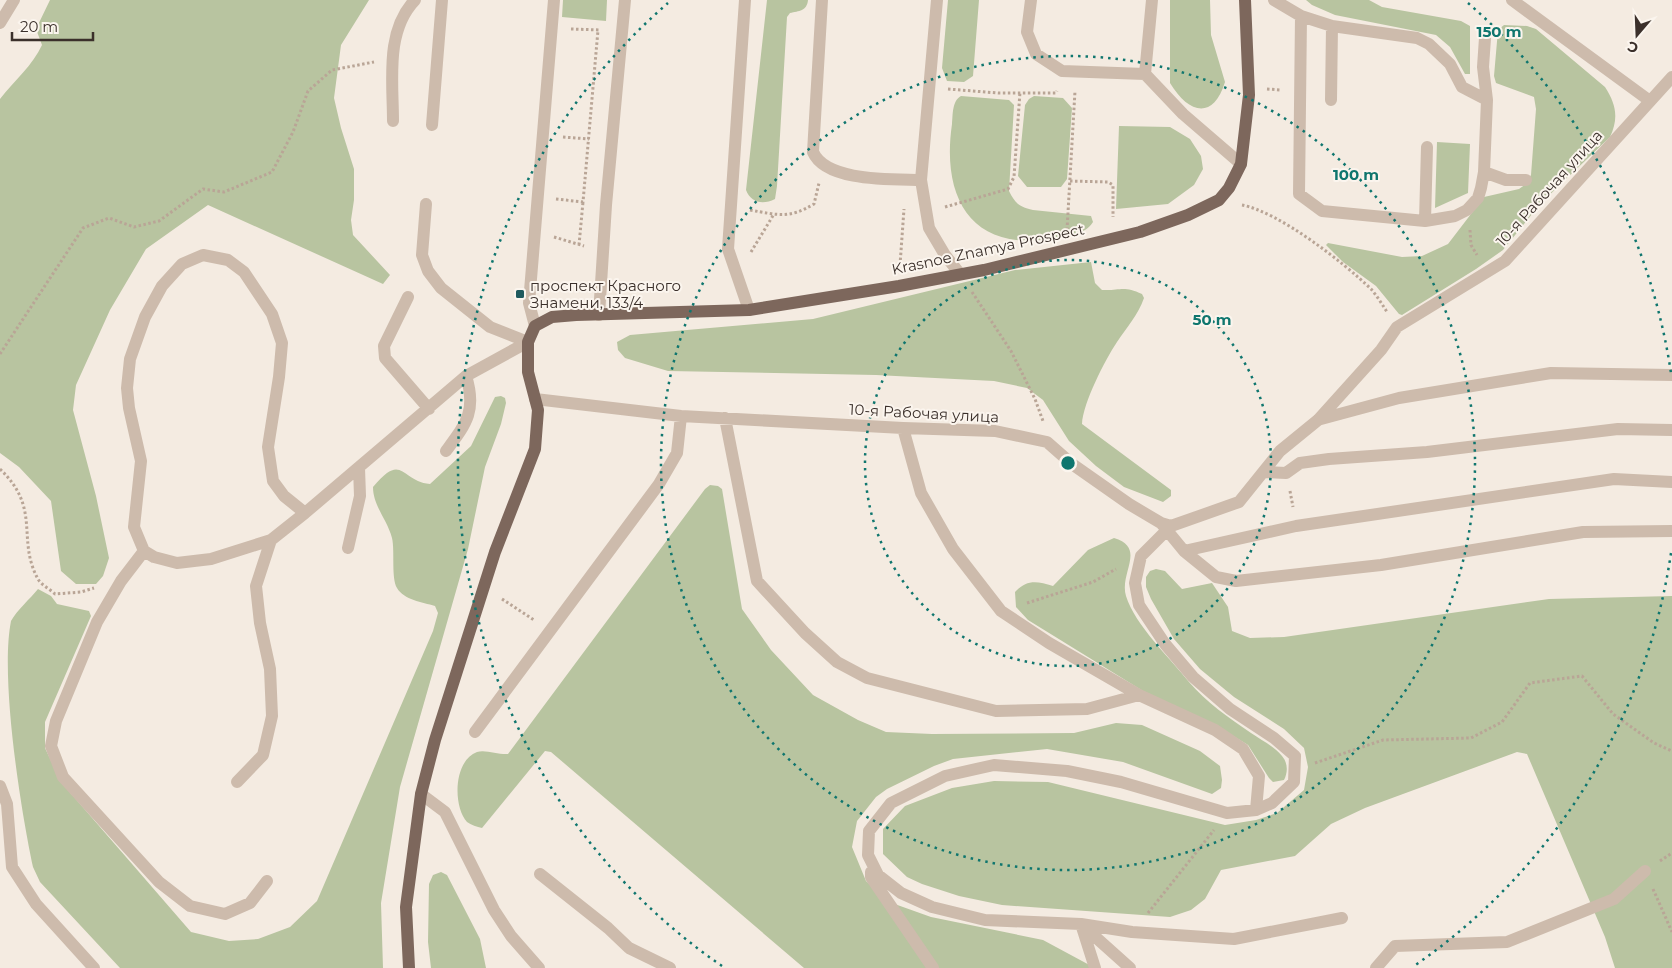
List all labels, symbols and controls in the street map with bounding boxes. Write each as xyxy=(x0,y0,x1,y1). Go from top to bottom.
scale bar xyxy=(12,10,94,42)
north arrow xyxy=(1612,10,1662,60)
text: 20 m xyxy=(20,17,58,36)
text: 150 m xyxy=(1477,22,1521,41)
text: С xyxy=(1625,37,1641,57)
street label: 10-я Рабочая улица xyxy=(1492,126,1606,250)
text: 100 m xyxy=(1333,165,1379,184)
street label: Krasnoe Znamya Prospect xyxy=(890,219,1086,279)
place label: проспект Красного Знамени, 133/4 xyxy=(530,276,681,312)
marker: проспект Красного Знамени, 133/4 xyxy=(514,288,526,300)
text: 50 m xyxy=(1192,310,1232,329)
street label: 10-я Рабочая улица xyxy=(849,400,999,426)
centre of rings xyxy=(1059,454,1077,472)

